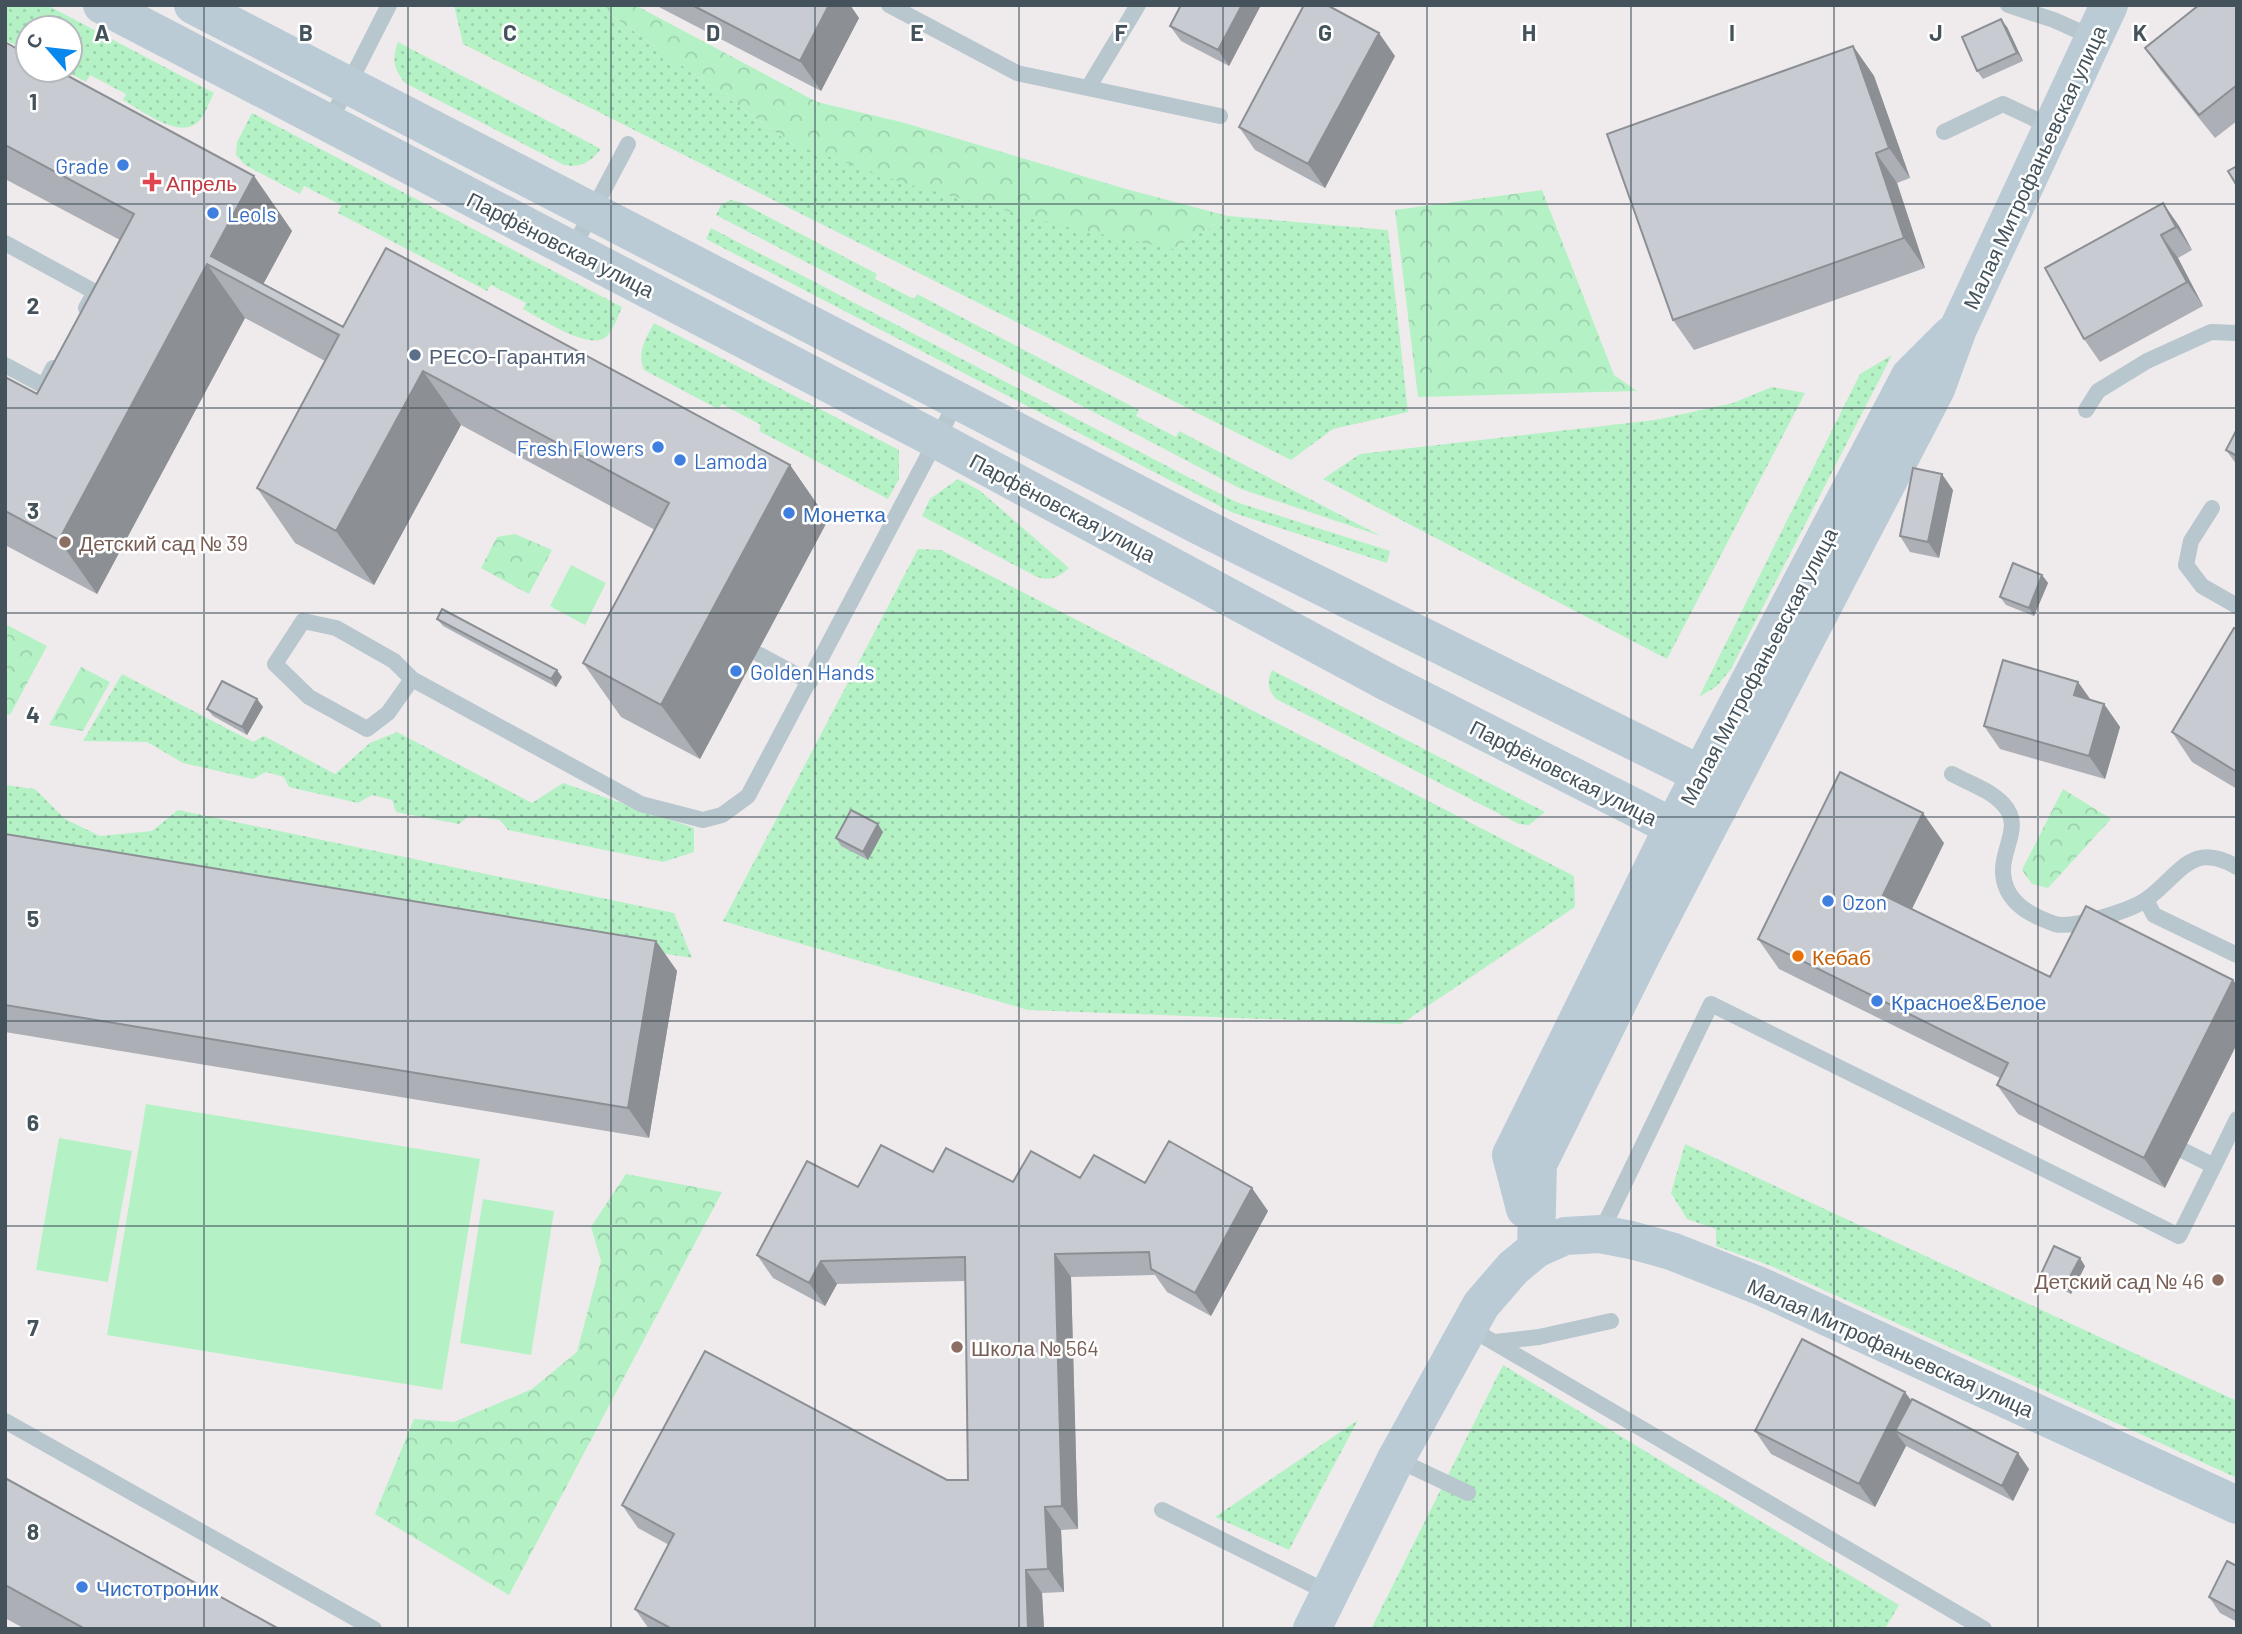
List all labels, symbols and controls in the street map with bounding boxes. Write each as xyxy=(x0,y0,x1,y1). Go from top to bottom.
north arrow xyxy=(14,14,84,84)
text: A xyxy=(94,18,110,46)
text: B xyxy=(299,18,313,46)
text: C xyxy=(503,18,517,46)
text: D xyxy=(706,18,720,46)
text: E xyxy=(910,18,924,46)
text: F xyxy=(1115,18,1128,46)
text: G xyxy=(1318,18,1332,46)
text: H xyxy=(1522,18,1536,46)
text: I xyxy=(1729,18,1735,46)
text: J xyxy=(1929,18,1943,46)
text: K xyxy=(2133,18,2147,46)
street label: Малая Митрофаньевская улица xyxy=(1957,21,2111,313)
text: С xyxy=(20,29,47,52)
text: 1 xyxy=(29,87,37,115)
place label: Grade xyxy=(55,153,109,178)
marker: Grade xyxy=(115,157,131,173)
place label: Апрель xyxy=(166,170,237,195)
marker: Апрель xyxy=(144,174,160,190)
street label: Парфёновская улица xyxy=(463,186,659,302)
place label: Leols xyxy=(227,201,277,226)
marker: Leols xyxy=(205,205,221,221)
text: 2 xyxy=(27,291,39,319)
place label: РЕСО-Гарантия xyxy=(429,343,586,368)
marker: РЕСО-Гарантия xyxy=(407,347,423,363)
place label: Fresh Flowers xyxy=(517,435,644,460)
marker: Fresh Flowers xyxy=(650,439,666,455)
street label: Парфёновская улица xyxy=(966,447,1160,567)
place label: Lamoda xyxy=(694,448,768,473)
marker: Lamoda xyxy=(672,452,688,468)
text: 3 xyxy=(27,496,39,524)
place label: Монетка xyxy=(803,501,886,526)
marker: Монетка xyxy=(781,505,797,521)
street label: Малая Митрофаньевская улица xyxy=(1674,523,1842,809)
place label: Детский сад № 39 xyxy=(79,530,248,555)
marker: Детский сад № 39 xyxy=(57,534,73,550)
place label: Golden Hands xyxy=(750,659,875,684)
marker: Golden Hands xyxy=(728,663,744,679)
text: 4 xyxy=(26,700,40,728)
street label: Парфёновская улица xyxy=(1466,714,1662,830)
place label: Ozon xyxy=(1842,889,1887,914)
marker: Ozon xyxy=(1820,893,1836,909)
text: 5 xyxy=(27,904,39,932)
place label: Кебаб xyxy=(1812,944,1871,969)
marker: Кебаб xyxy=(1790,948,1806,964)
place label: Красное&Белое xyxy=(1891,989,2046,1014)
marker: Красное&Белое xyxy=(1869,993,1885,1009)
text: 6 xyxy=(27,1108,39,1136)
place label: Детский сад № 46 xyxy=(2034,1268,2204,1293)
street label: Малая Митрофаньевская улица xyxy=(1744,1272,2038,1422)
marker: Детский сад № 46 xyxy=(2210,1272,2226,1288)
text: 7 xyxy=(27,1313,39,1341)
place label: Школа № 564 xyxy=(971,1335,1099,1360)
marker: Школа № 564 xyxy=(949,1339,965,1355)
text: 8 xyxy=(27,1517,39,1545)
place label: Чистотроник xyxy=(96,1575,219,1600)
marker: Чистотроник xyxy=(74,1579,90,1595)

